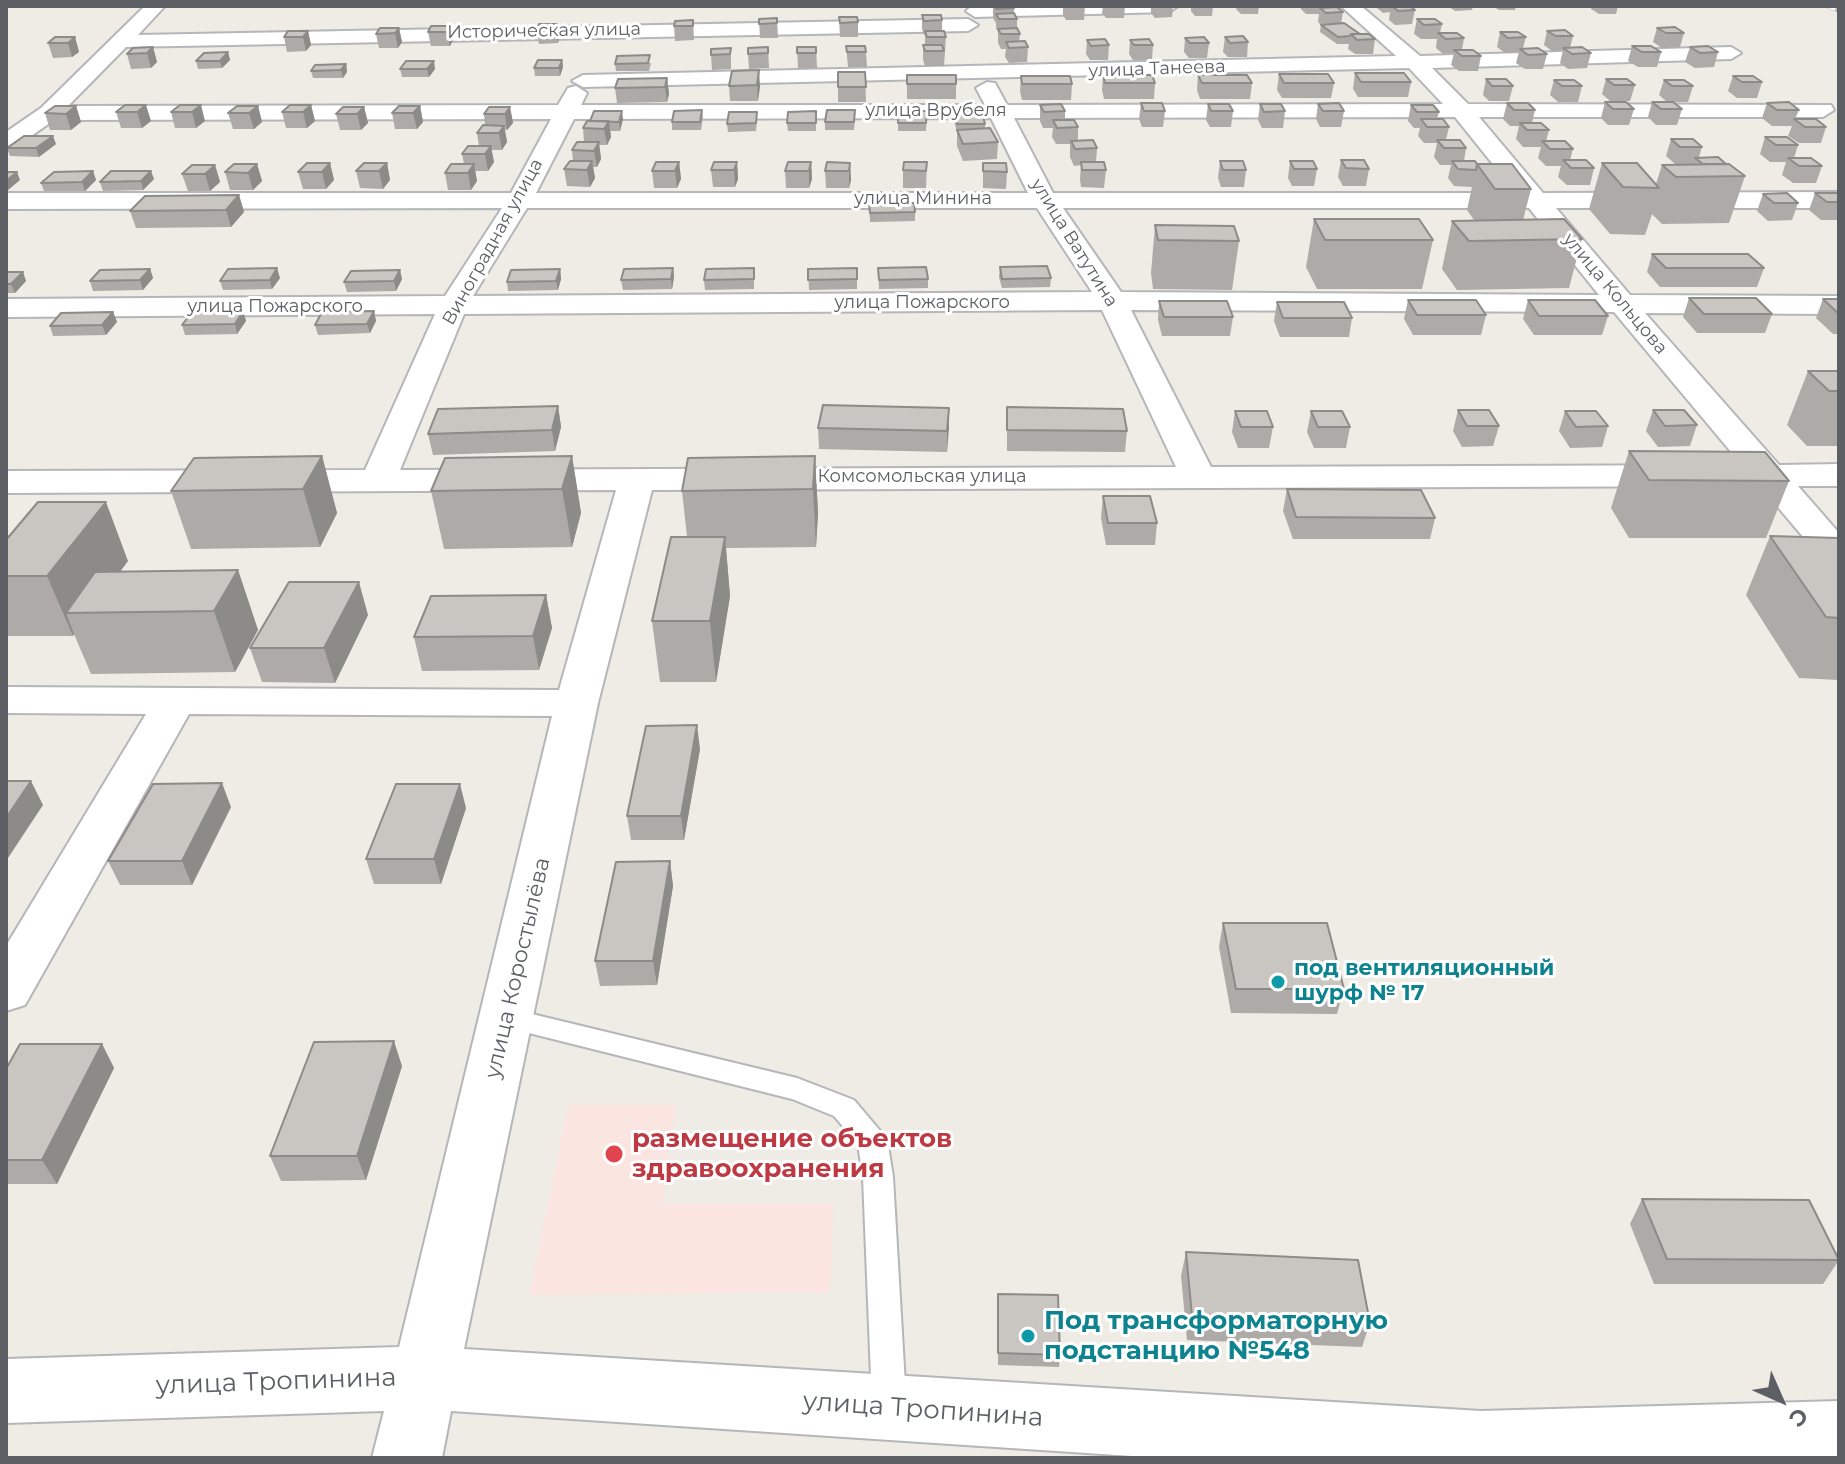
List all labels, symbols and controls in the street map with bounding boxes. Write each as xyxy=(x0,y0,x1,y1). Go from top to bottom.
street label: Историческая улица xyxy=(447,19,641,43)
street label: улица Танеева xyxy=(1088,56,1226,82)
street label: улица Врубеля xyxy=(865,100,1007,122)
street label: Виноградная улица xyxy=(438,155,548,329)
street label: улица Ватутина xyxy=(1026,175,1122,311)
street label: улица Минина xyxy=(854,188,992,210)
street label: улица Кольцова xyxy=(1558,229,1672,359)
street label: улица Пожарского xyxy=(834,292,1010,314)
street label: улица Пожарского xyxy=(187,296,363,318)
street label: Комсомольская улица xyxy=(817,466,1027,488)
street label: улица Коростылёва xyxy=(480,855,556,1081)
place label: под вентиляционный шурф № 17 xyxy=(1294,956,1554,1008)
marker: под вентиляционный шурф № 17 xyxy=(1269,973,1287,991)
place label: размещение объектов здравоохранения xyxy=(632,1123,952,1184)
marker: размещение объектов здравоохранения xyxy=(603,1143,625,1165)
place label: Под трансформаторную подстанцию №548 xyxy=(1044,1305,1388,1366)
marker: Под трансформаторную подстанцию №548 xyxy=(1019,1327,1037,1345)
north arrow xyxy=(1741,1360,1821,1440)
street label: улица Тропинина xyxy=(155,1362,397,1402)
street label: улица Тропинина xyxy=(802,1386,1044,1434)
text: С xyxy=(1783,1402,1814,1433)

